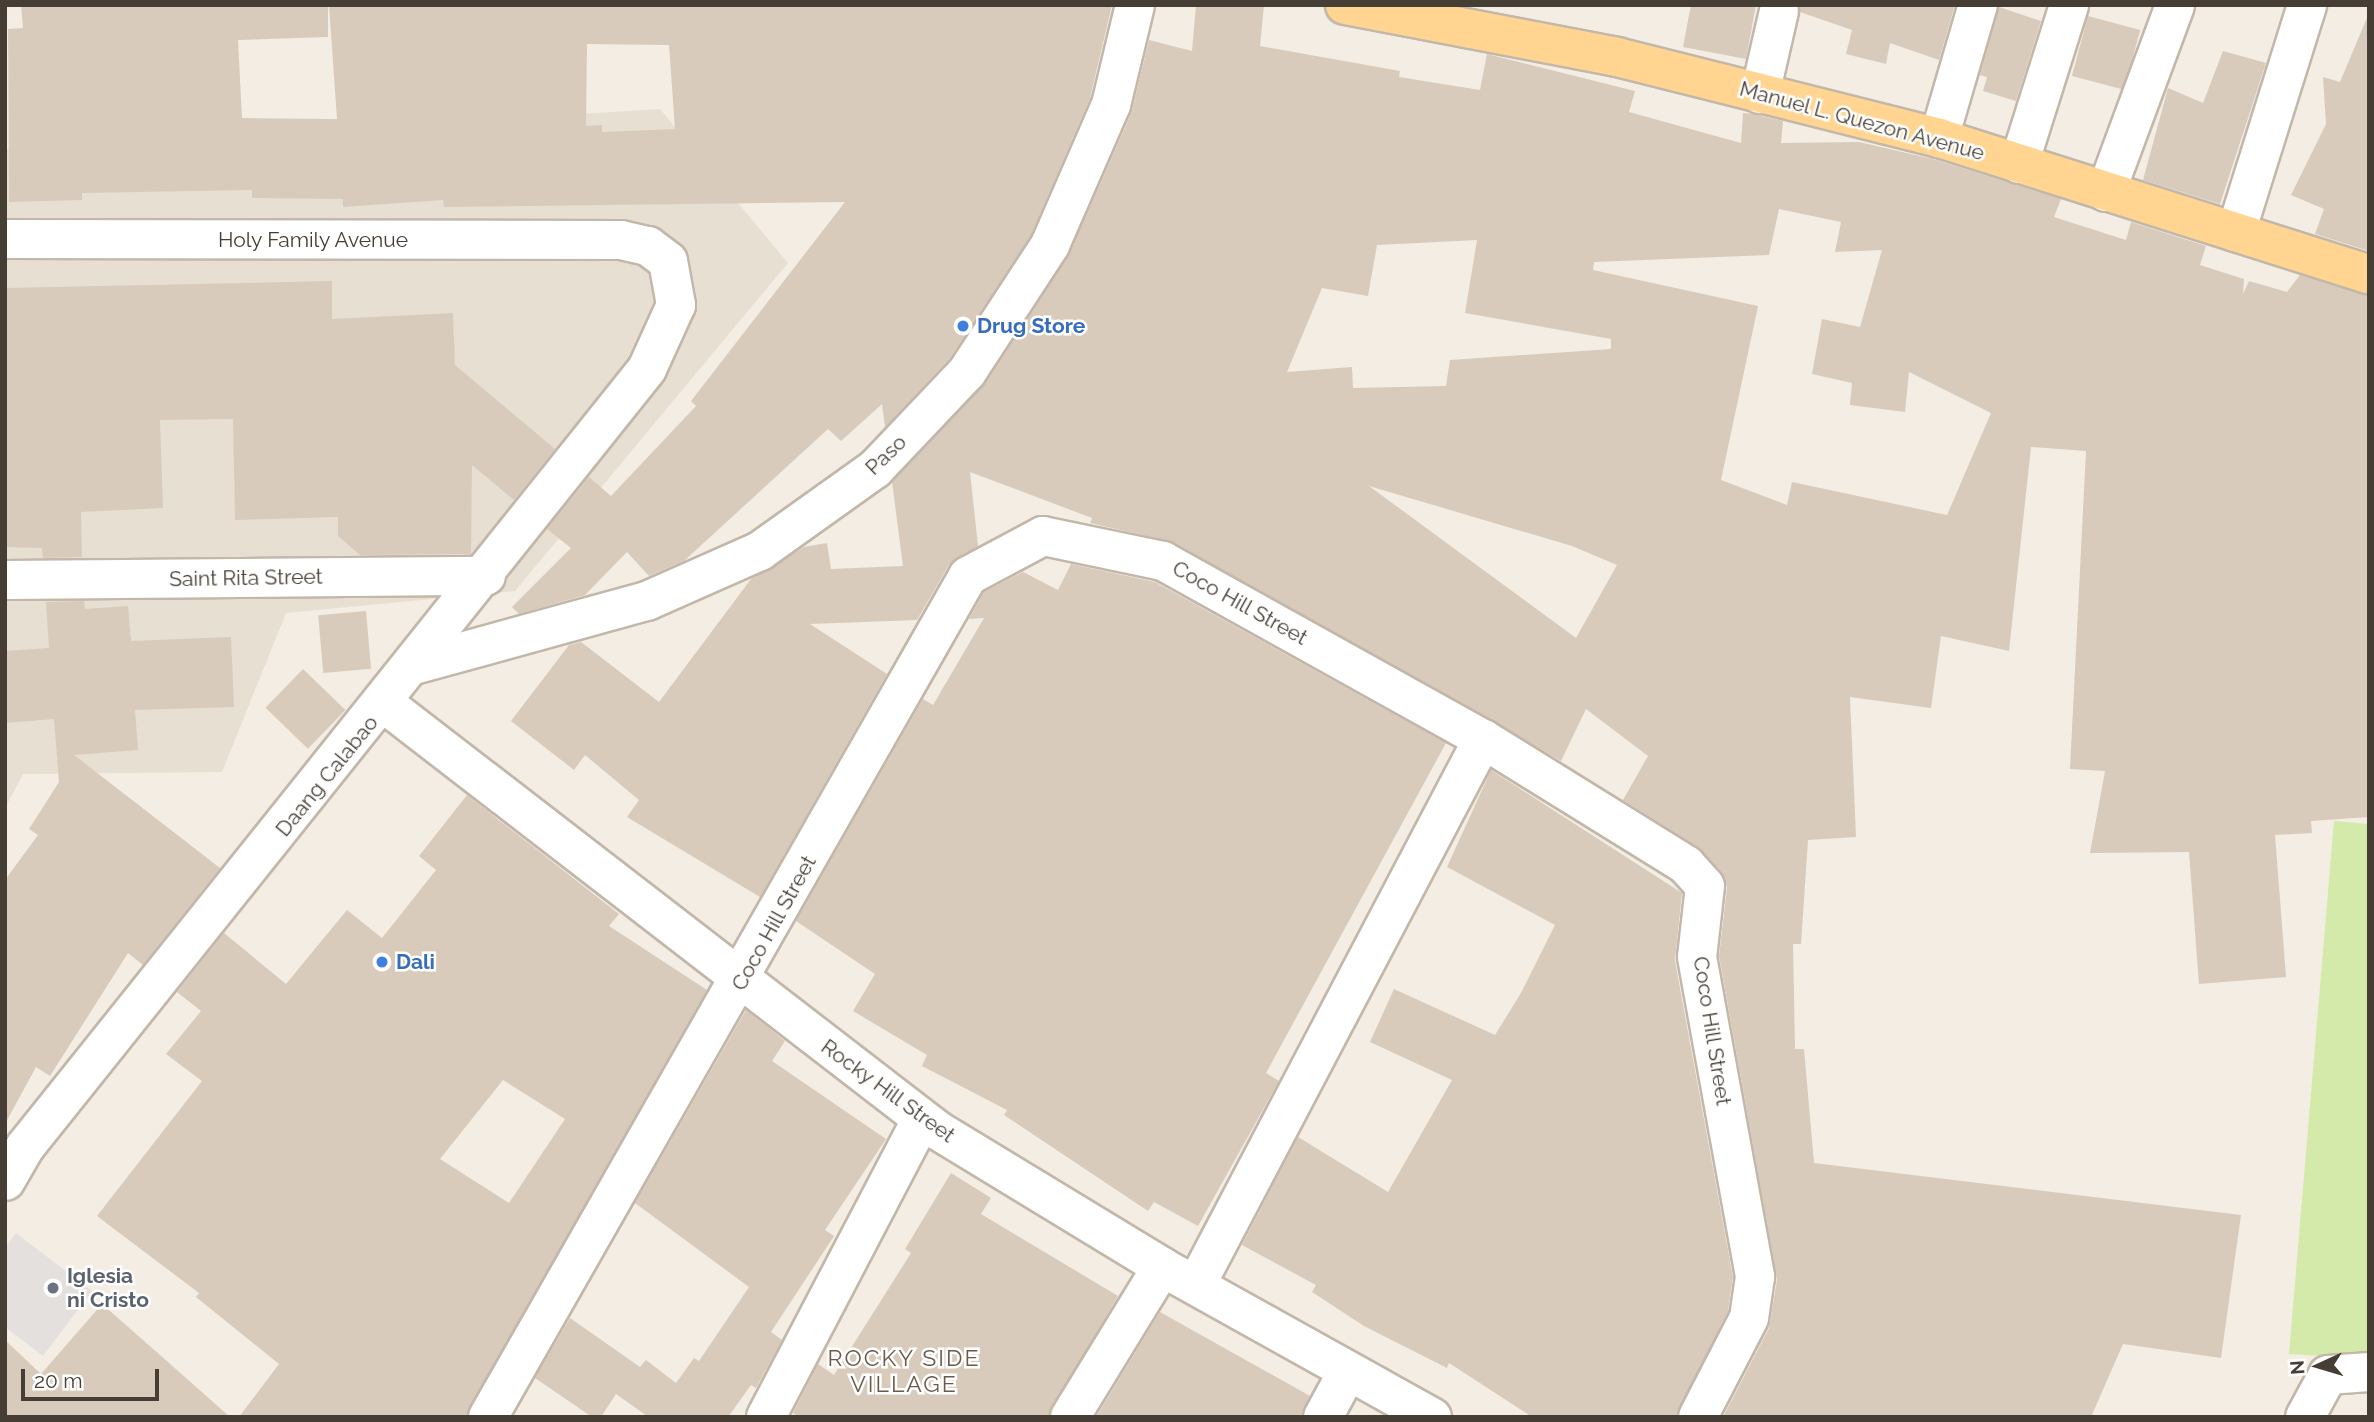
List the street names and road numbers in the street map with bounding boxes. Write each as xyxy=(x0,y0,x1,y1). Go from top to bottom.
street label: Manuel L. Quezon Avenue xyxy=(1736,76,1988,166)
street label: Holy Family Avenue xyxy=(217,227,409,253)
street label: Paso xyxy=(860,430,912,480)
street label: Coco Hill Street xyxy=(1168,555,1312,651)
street label: Saint Rita Street xyxy=(169,564,323,592)
street label: Daang Calabao xyxy=(271,710,383,842)
street label: Coco Hill Street xyxy=(726,851,822,995)
street label: Coco Hill Street xyxy=(1688,954,1736,1108)
street label: Rocky Hill Street xyxy=(816,1034,960,1148)

